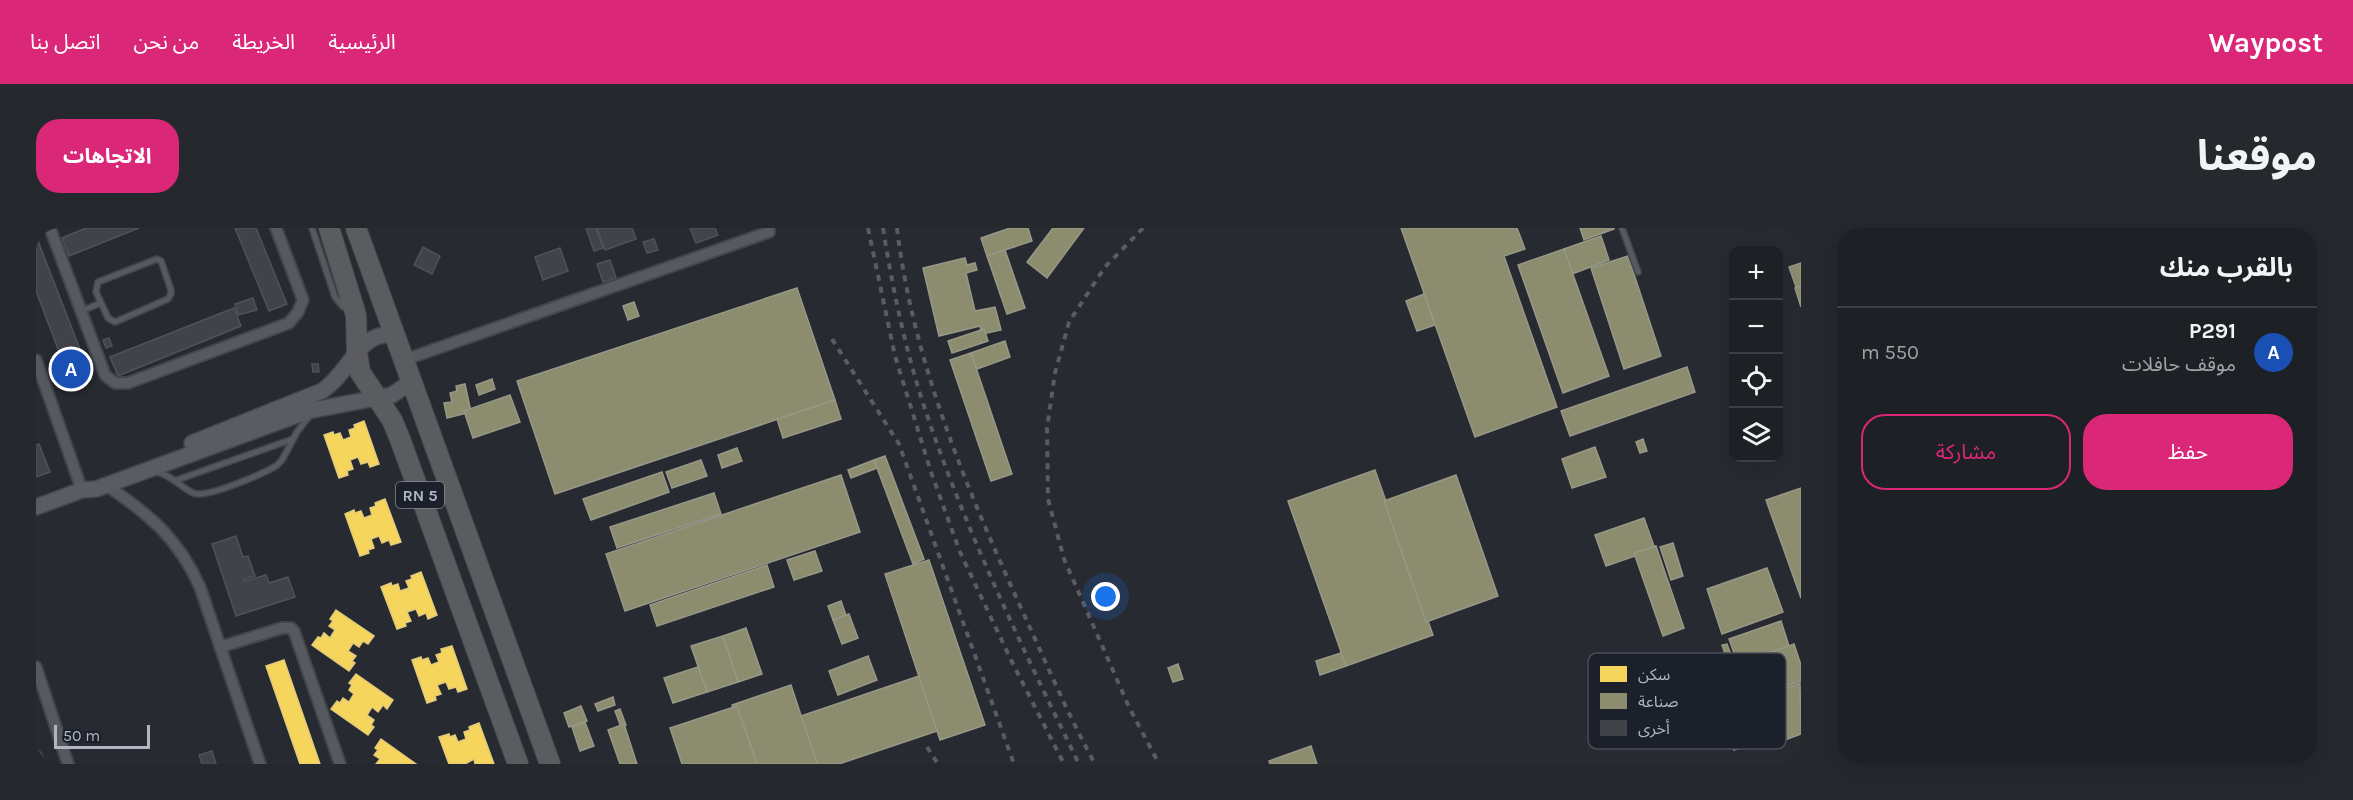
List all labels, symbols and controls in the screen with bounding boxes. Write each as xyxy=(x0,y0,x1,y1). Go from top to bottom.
text: Waypost xyxy=(2208,26,2323,59)
text: اتصل بنا xyxy=(30,30,101,54)
text: من نحن xyxy=(134,30,199,54)
text: الخريطة xyxy=(232,30,295,54)
text: الرئيسية xyxy=(328,30,396,54)
button: الاتجاهات xyxy=(36,119,179,193)
text: موقعنا xyxy=(2197,131,2317,181)
map controls xyxy=(1729,246,1783,462)
button: + xyxy=(1729,246,1783,300)
text: بالقرب منك xyxy=(2160,252,2293,283)
button: − xyxy=(1729,300,1783,354)
text: P291 xyxy=(2189,318,2236,344)
text: 550 m xyxy=(1861,341,1919,364)
text: A xyxy=(2267,341,2280,364)
pin: A xyxy=(51,346,90,392)
text: موقف حافلات xyxy=(2122,353,2236,376)
button: locate xyxy=(1729,354,1783,408)
button: layers xyxy=(1729,408,1783,462)
button: مشاركة xyxy=(1861,414,2071,490)
button: حفظ xyxy=(2083,414,2293,490)
road number: RN 5 xyxy=(396,482,444,508)
your location xyxy=(1091,582,1120,611)
legend xyxy=(1588,653,1786,749)
text: سكن xyxy=(1638,665,1670,684)
text: صناعة xyxy=(1638,692,1678,711)
text: أخرى xyxy=(1638,719,1670,738)
scale bar xyxy=(54,722,150,750)
text: 50 m xyxy=(63,726,100,745)

